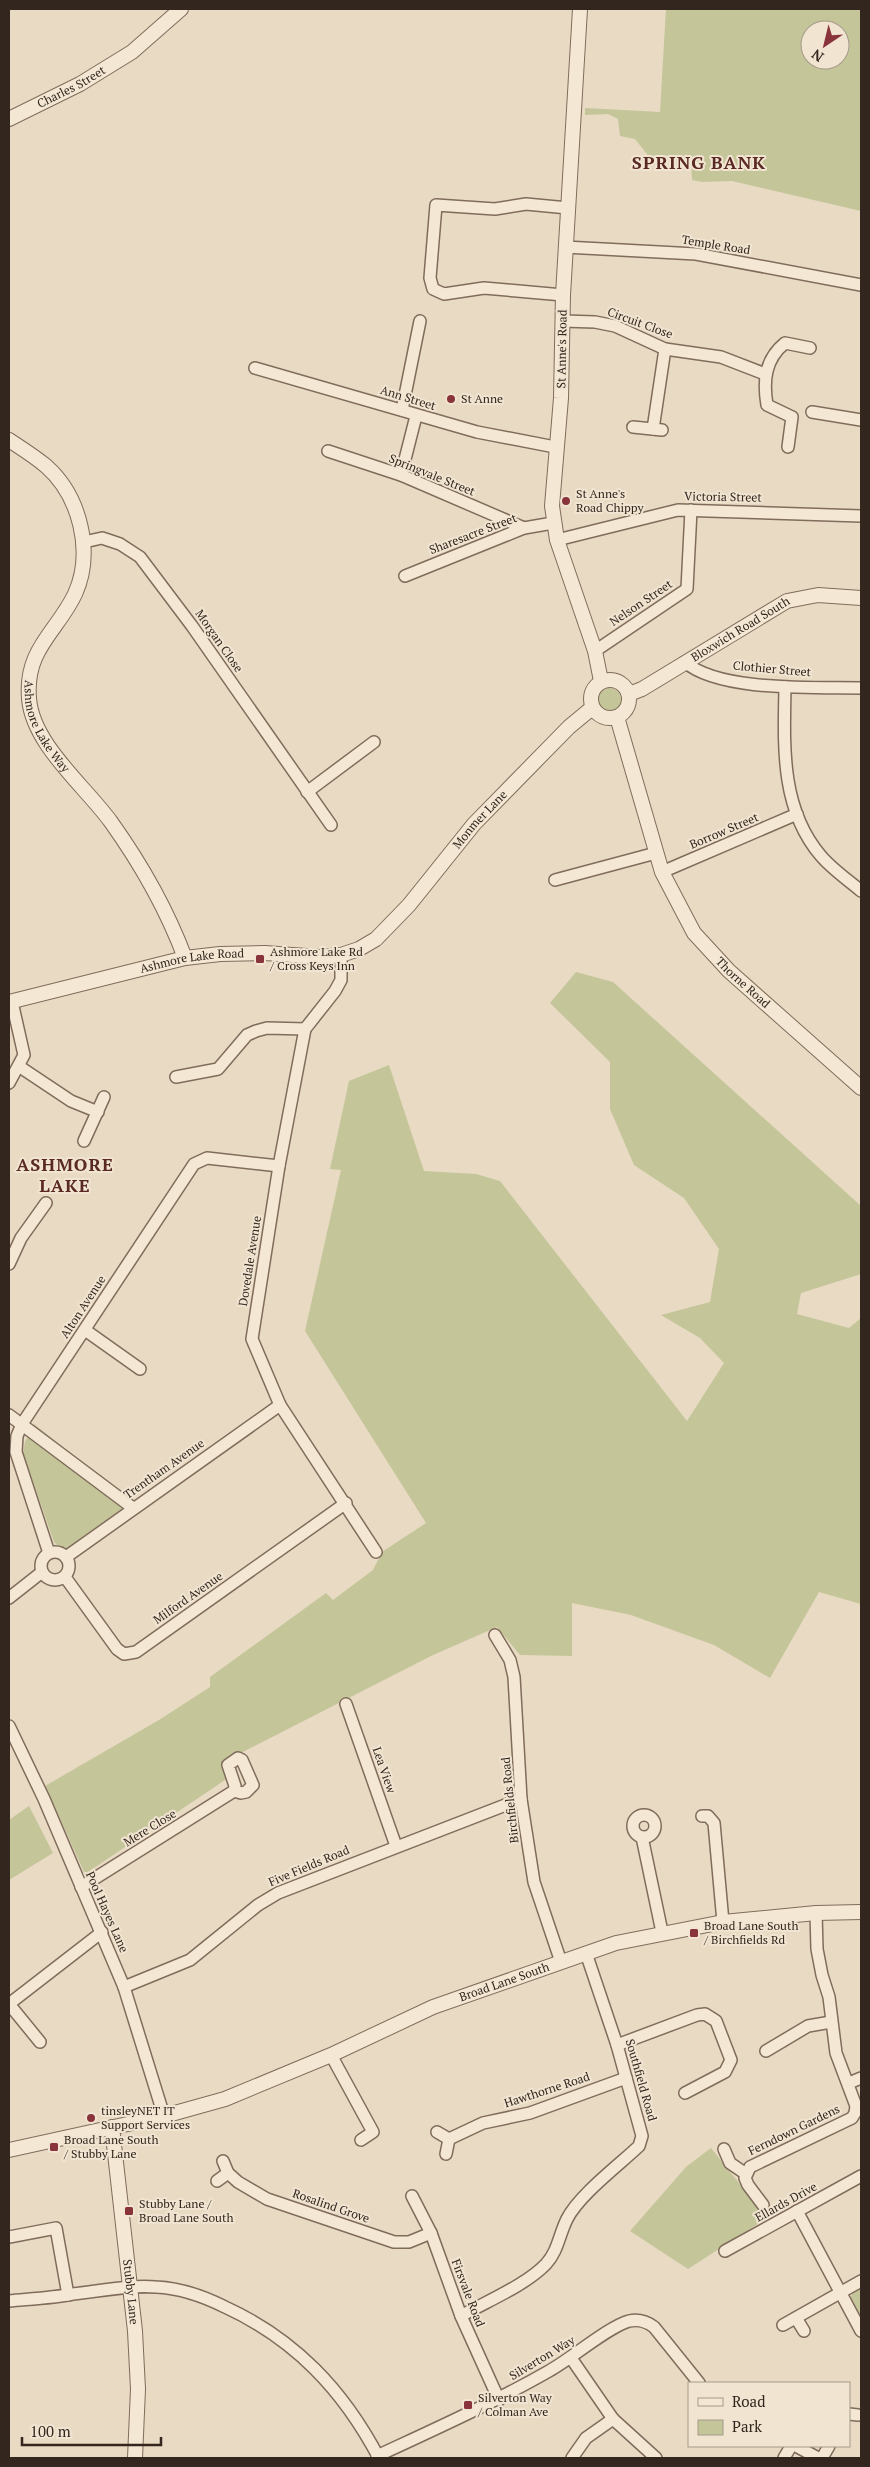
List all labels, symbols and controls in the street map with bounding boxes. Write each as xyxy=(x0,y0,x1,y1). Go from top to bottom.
north arrow xyxy=(800,20,850,70)
text: N xyxy=(807,45,827,67)
street label: Charles Street xyxy=(34,62,108,111)
district label: SPRING BANK xyxy=(632,150,766,174)
street label: Temple Road xyxy=(681,232,752,257)
street label: Circuit Close xyxy=(605,304,675,341)
street label: St Anne's Road xyxy=(553,309,570,389)
street label: Ann Street xyxy=(379,382,438,413)
place label: St Anne xyxy=(461,391,503,406)
marker: St Anne xyxy=(445,393,457,405)
street label: Springvale Street xyxy=(387,450,478,499)
place label: St Anne's Road Chippy xyxy=(576,486,644,515)
street label: Victoria Street xyxy=(684,488,763,505)
marker: St Anne's Road Chippy xyxy=(560,495,572,507)
street label: Sharesacre Street xyxy=(427,510,519,557)
street label: Nelson Street xyxy=(607,576,675,629)
street label: Bloxwich Road South xyxy=(688,593,792,665)
street label: Morgan Close xyxy=(192,606,247,675)
street label: Clothier Street xyxy=(732,658,812,679)
street label: Ashmore Lake Way xyxy=(22,680,74,776)
street label: Monmer Lane xyxy=(449,787,510,852)
street label: Borrow Street xyxy=(687,809,761,852)
place label: Ashmore Lake Rd / Cross Keys Inn xyxy=(269,944,363,973)
street label: Ashmore Lake Road xyxy=(138,945,245,976)
marker: Ashmore Lake Rd / Cross Keys Inn xyxy=(254,953,266,965)
street label: Thorne Road xyxy=(713,954,774,1011)
district label: ASHMORE LAKE xyxy=(16,1152,114,1197)
street label: Dovedale Avenue xyxy=(235,1215,264,1307)
street label: Alton Avenue xyxy=(57,1272,108,1341)
street label: Trentham Avenue xyxy=(121,1435,207,1502)
street label: Milford Avenue xyxy=(150,1568,225,1627)
street label: Lea View xyxy=(370,1745,399,1795)
street label: Birchfields Road xyxy=(497,1756,521,1844)
street label: Mere Close xyxy=(121,1806,179,1850)
street label: Five Fields Road xyxy=(266,1842,352,1889)
street label: Pool Hayes Lane xyxy=(83,1869,132,1955)
place label: Broad Lane South / Birchfields Rd xyxy=(703,1918,798,1947)
marker: Broad Lane South / Birchfields Rd xyxy=(688,1927,700,1939)
street label: Broad Lane South xyxy=(457,1959,551,2004)
street label: Southfield Road xyxy=(623,2037,660,2123)
street label: Hawthorne Road xyxy=(502,2069,592,2110)
street label: Ferndown Gardens xyxy=(745,2101,842,2158)
place label: tinsleyNET IT Support Services xyxy=(101,2103,190,2132)
marker: tinsleyNET IT Support Services xyxy=(85,2112,97,2124)
place label: Broad Lane South / Stubby Lane xyxy=(63,2132,158,2161)
marker: Broad Lane South / Stubby Lane xyxy=(48,2141,60,2153)
street label: Ellards Drive xyxy=(752,2178,819,2225)
street label: Rosalind Grove xyxy=(291,2185,372,2226)
place label: Stubby Lane / Broad Lane South xyxy=(139,2196,233,2225)
marker: Stubby Lane / Broad Lane South xyxy=(123,2205,135,2217)
street label: Firsvale Road xyxy=(449,2257,488,2329)
street label: Stubby Lane xyxy=(120,2259,142,2325)
street label: Silverton Way xyxy=(506,2332,578,2383)
legend xyxy=(688,2382,850,2447)
place label: Silverton Way / Colman Ave xyxy=(477,2390,553,2419)
text: Road xyxy=(732,2391,765,2411)
marker: Silverton Way / Colman Ave xyxy=(462,2399,474,2411)
scale bar xyxy=(22,2414,161,2446)
text: Park xyxy=(732,2416,762,2436)
text: 100 m xyxy=(30,2421,71,2441)

